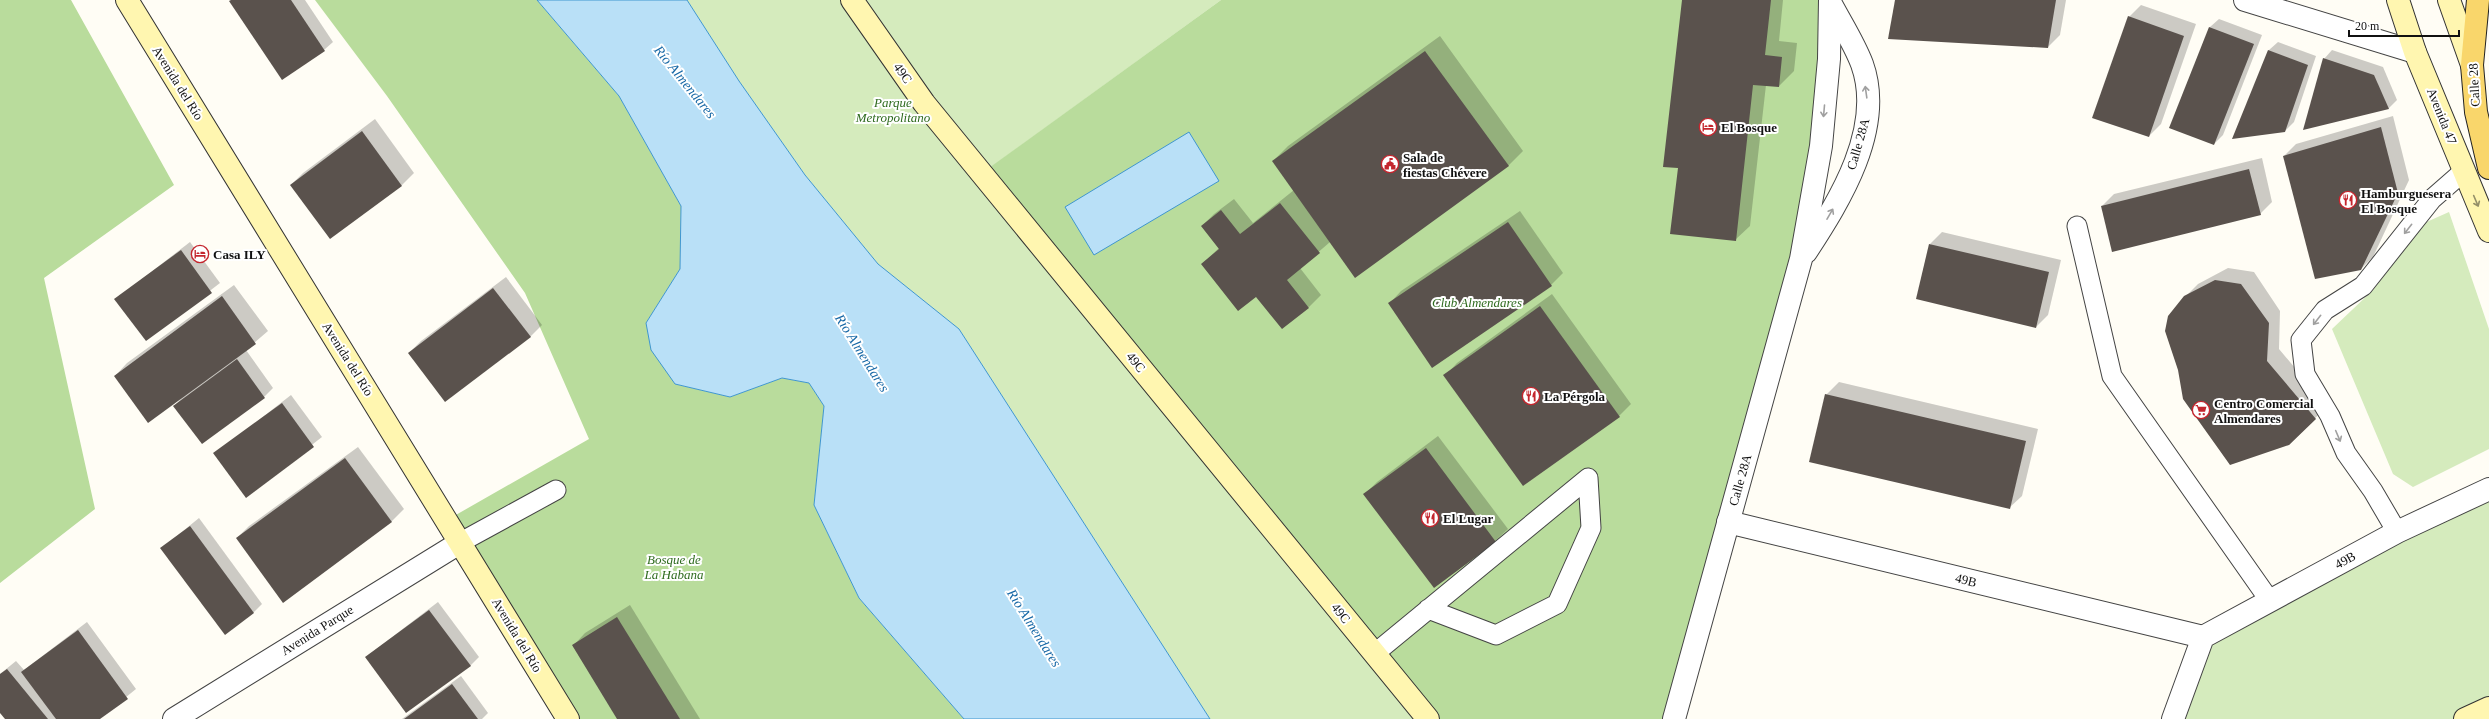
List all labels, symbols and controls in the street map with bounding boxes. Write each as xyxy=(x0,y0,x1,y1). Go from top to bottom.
scale bar xyxy=(2349,12,2459,38)
text: 20 m xyxy=(2355,19,2380,33)
water label: Río Almendares xyxy=(651,42,719,122)
street label: Avenida del Río xyxy=(149,43,207,123)
street label: 49C xyxy=(891,60,915,86)
street label: Calle 28 xyxy=(2465,63,2483,107)
one-way arrow xyxy=(1862,86,1870,99)
street label: Avenida 47 xyxy=(2424,86,2460,147)
park label: Parque Metropolitano xyxy=(855,95,931,125)
one-way arrow xyxy=(1820,104,1828,117)
street label: Calle 28A xyxy=(1843,116,1873,172)
hotel icon: El Bosque xyxy=(1698,117,1718,137)
place label: El Bosque xyxy=(1721,120,1777,135)
place label: Sala de fiestas Chévere xyxy=(1403,150,1487,180)
public building icon: Sala de fiestas Chévere xyxy=(1380,154,1400,174)
place label: Hamburguesera El Bosque xyxy=(2361,186,2452,216)
restaurant icon: Hamburguesera El Bosque xyxy=(2338,190,2358,210)
one-way arrow xyxy=(2473,195,2481,207)
one-way arrow xyxy=(1826,208,1834,220)
one-way arrow xyxy=(2403,224,2412,235)
hotel icon: Casa ILY xyxy=(190,244,210,264)
place label: Casa ILY xyxy=(213,247,266,262)
park label: Club Almendares xyxy=(1432,295,1522,310)
water label: Río Almendares xyxy=(832,310,892,395)
one-way arrow xyxy=(2313,314,2321,325)
street label: Avenida del Río xyxy=(319,319,377,399)
street label: 49C xyxy=(1123,349,1149,375)
restaurant icon: La Pérgola xyxy=(1521,386,1541,406)
place label: La Pérgola xyxy=(1544,389,1606,404)
place label: Centro Comercial Almendares xyxy=(2214,396,2314,426)
supermarket icon: Centro Comercial Almendares xyxy=(2191,400,2211,420)
one-way arrow xyxy=(2335,429,2343,441)
street label: Calle 28A xyxy=(1725,452,1755,508)
restaurant icon: El Lugar xyxy=(1420,508,1440,528)
place label: El Lugar xyxy=(1443,511,1493,526)
street label: 49B xyxy=(2332,548,2358,572)
park label: Bosque de La Habana xyxy=(644,552,704,582)
street label: 49B xyxy=(1954,570,1979,590)
water label: Río Almendares xyxy=(1004,585,1064,670)
street label: Avenida del Río xyxy=(489,595,545,675)
street label: 49C xyxy=(1328,600,1354,626)
street label: Avenida Parque xyxy=(278,602,356,658)

